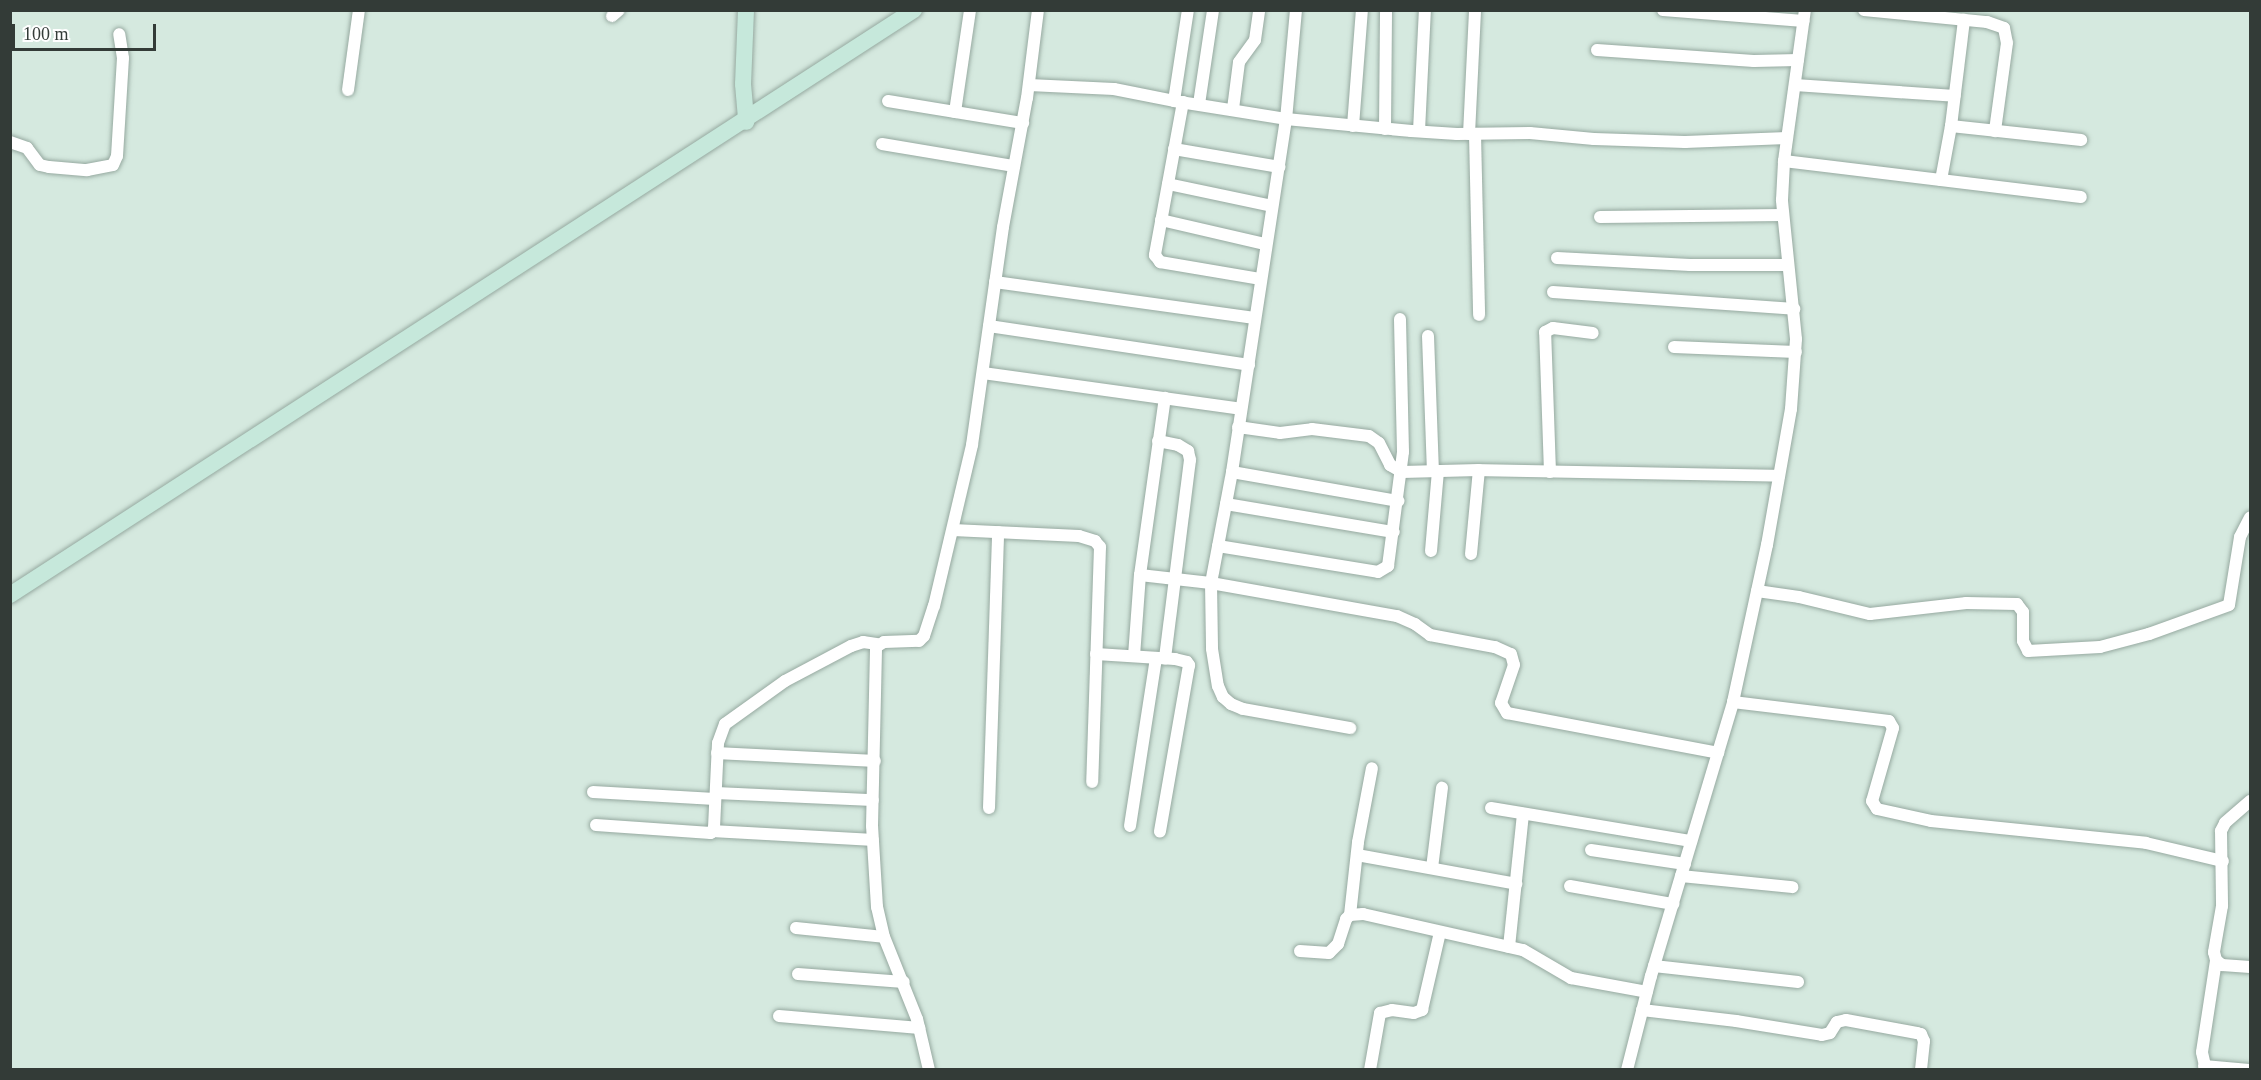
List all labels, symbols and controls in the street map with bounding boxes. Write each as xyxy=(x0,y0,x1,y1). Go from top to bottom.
scale bar xyxy=(15,12,159,50)
text: 100 m xyxy=(23,24,69,44)

